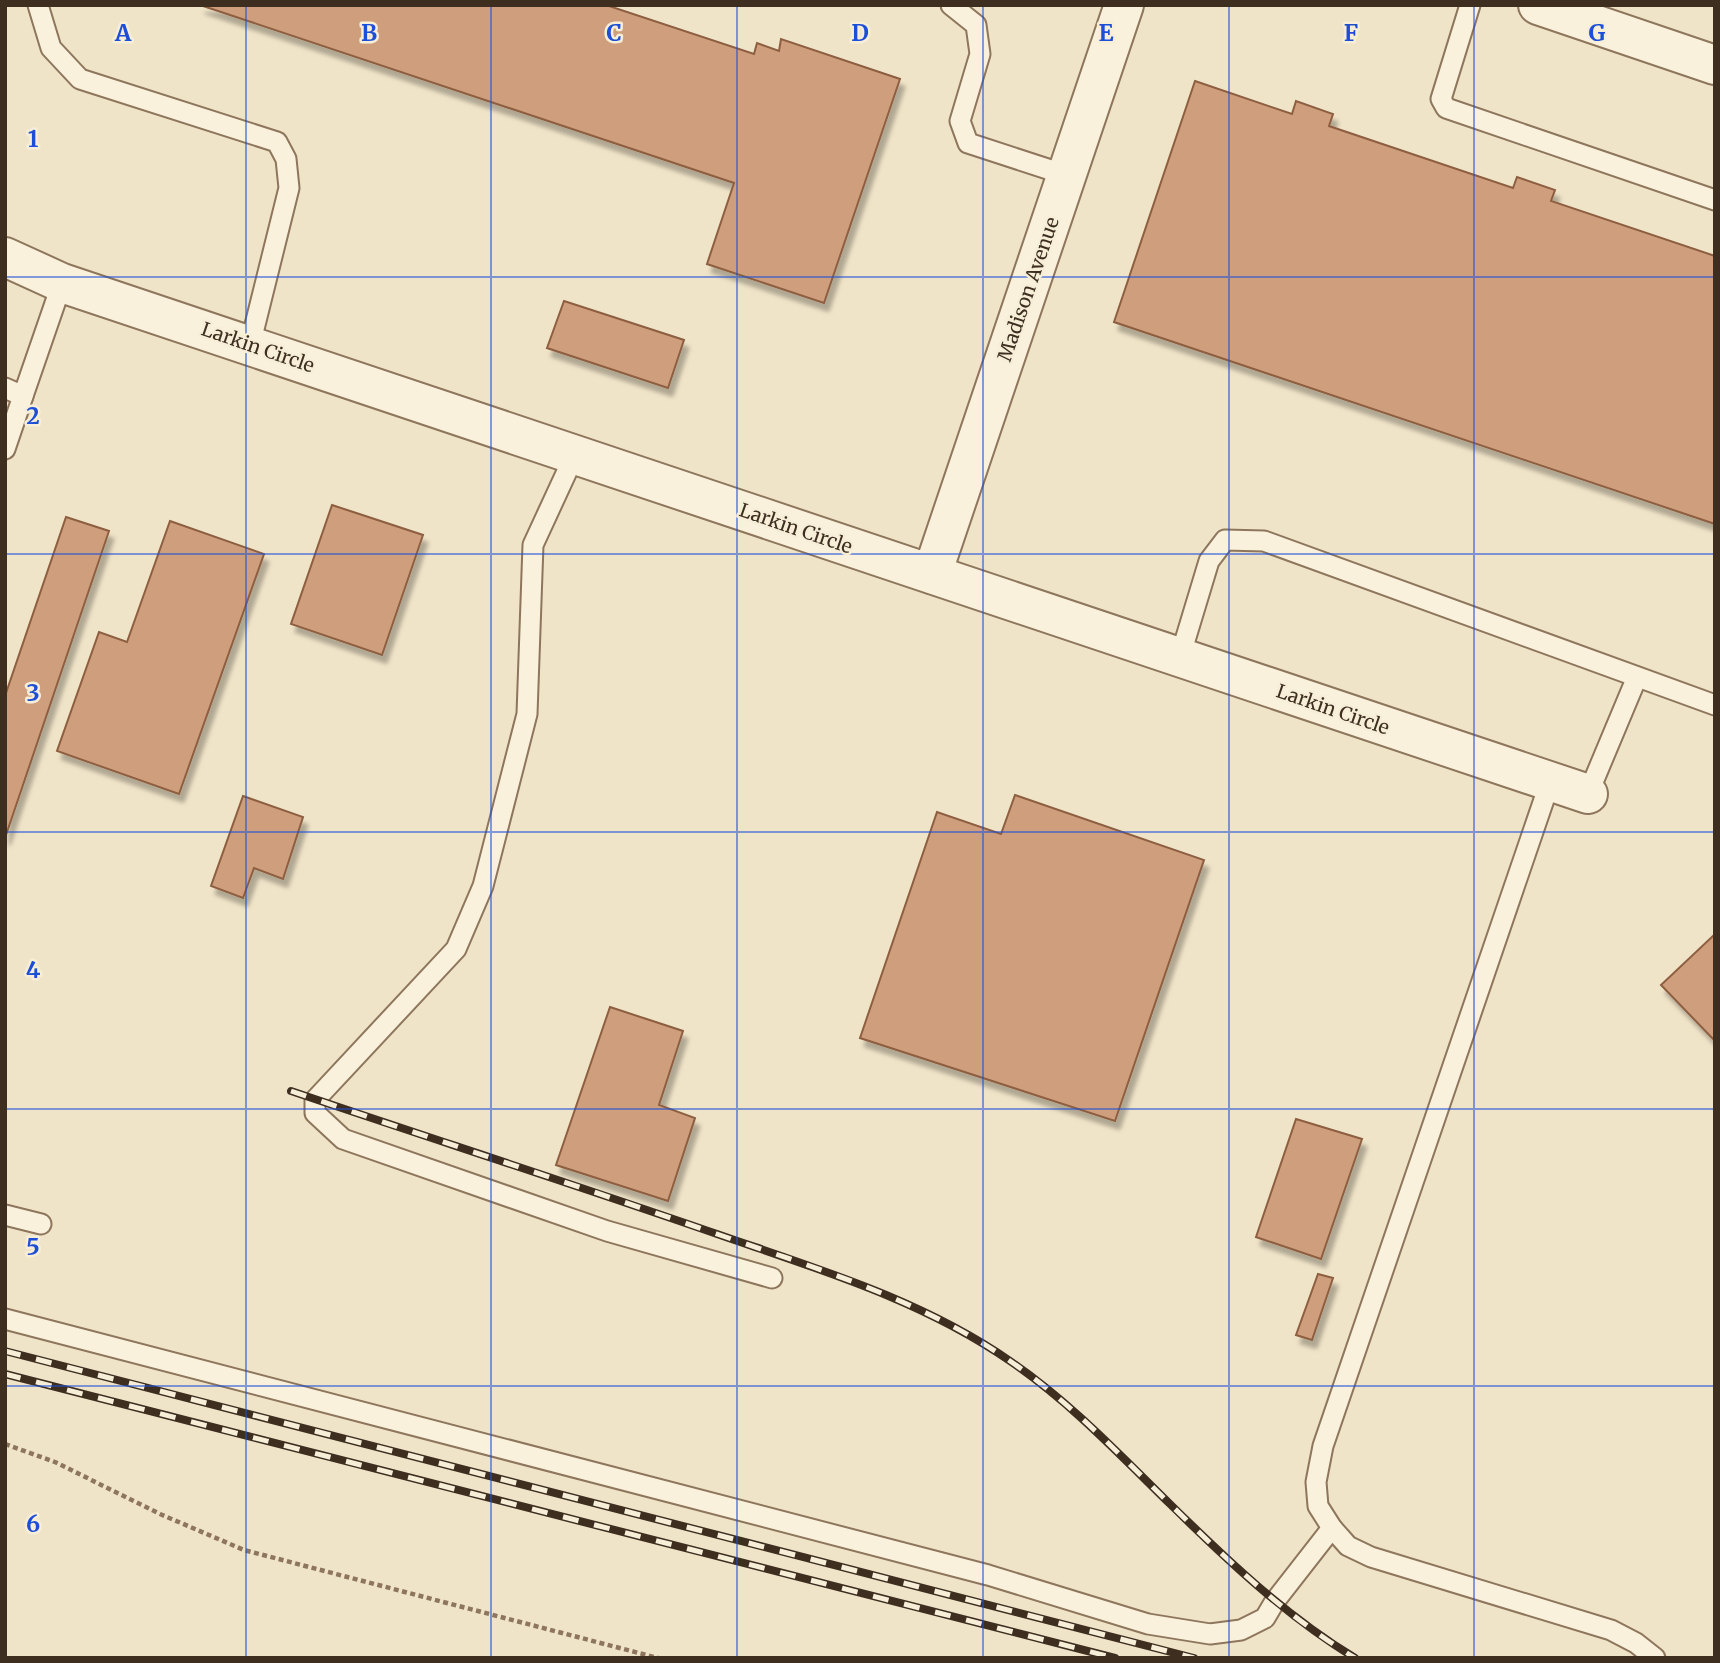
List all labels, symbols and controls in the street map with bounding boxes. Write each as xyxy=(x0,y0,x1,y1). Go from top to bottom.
text: A xyxy=(114,18,132,47)
text: B xyxy=(361,18,377,47)
text: C xyxy=(606,18,622,47)
text: D xyxy=(851,18,869,47)
text: E xyxy=(1098,18,1114,47)
text: F xyxy=(1344,18,1358,47)
text: G xyxy=(1589,18,1606,47)
text: 1 xyxy=(28,124,39,153)
street label: Madison Avenue xyxy=(992,214,1064,364)
street label: Larkin Circle xyxy=(198,316,318,378)
text: 2 xyxy=(26,401,40,430)
street label: Larkin Circle xyxy=(736,497,856,559)
text: 3 xyxy=(26,678,40,707)
street label: Larkin Circle xyxy=(1273,678,1393,740)
text: 4 xyxy=(26,955,41,984)
text: 5 xyxy=(26,1232,40,1261)
text: 6 xyxy=(26,1509,40,1538)

